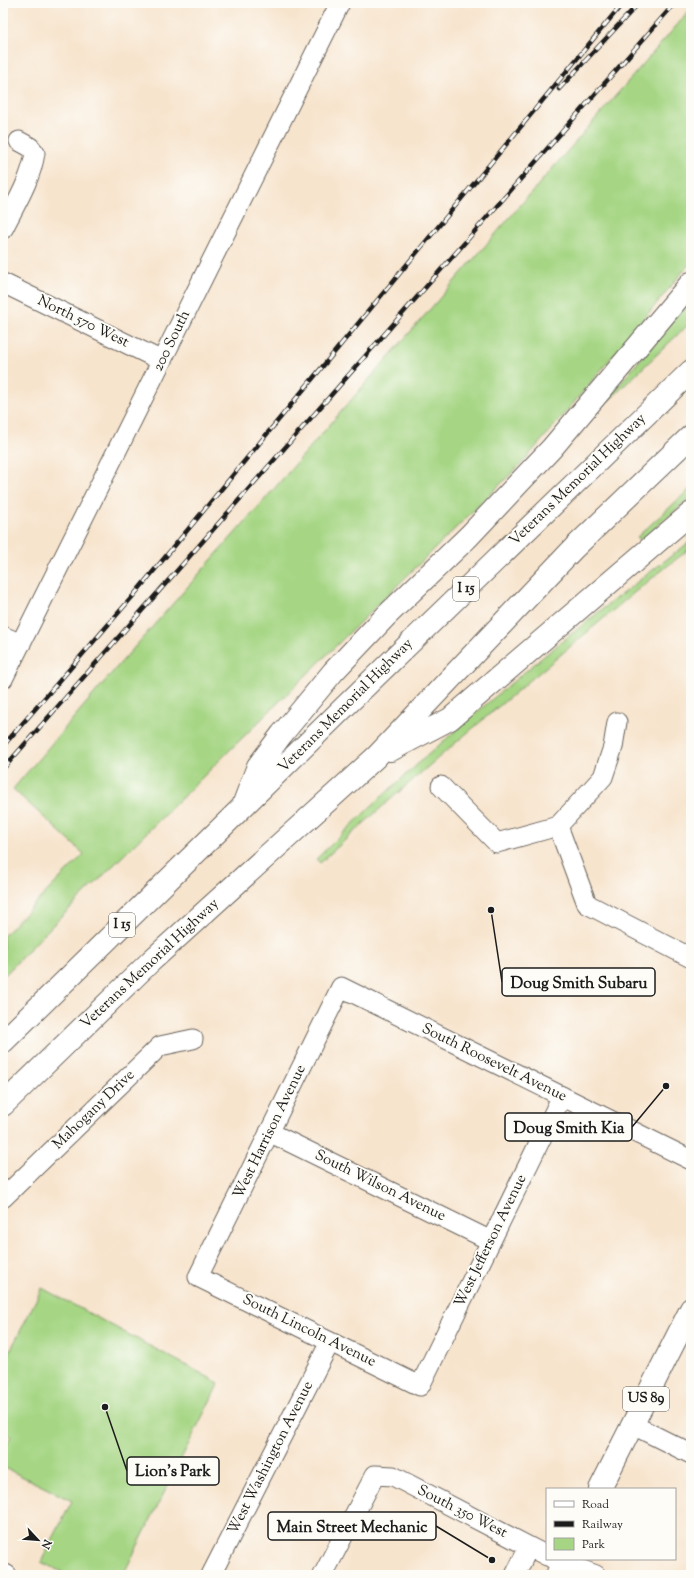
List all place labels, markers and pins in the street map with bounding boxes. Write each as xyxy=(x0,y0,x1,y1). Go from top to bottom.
callout: Doug Smith Subaru xyxy=(502,968,655,996)
callout: Doug Smith Kia xyxy=(505,1113,632,1141)
callout: Lion's Park xyxy=(127,1457,219,1485)
callout: Main Street Mechanic xyxy=(268,1512,436,1540)

